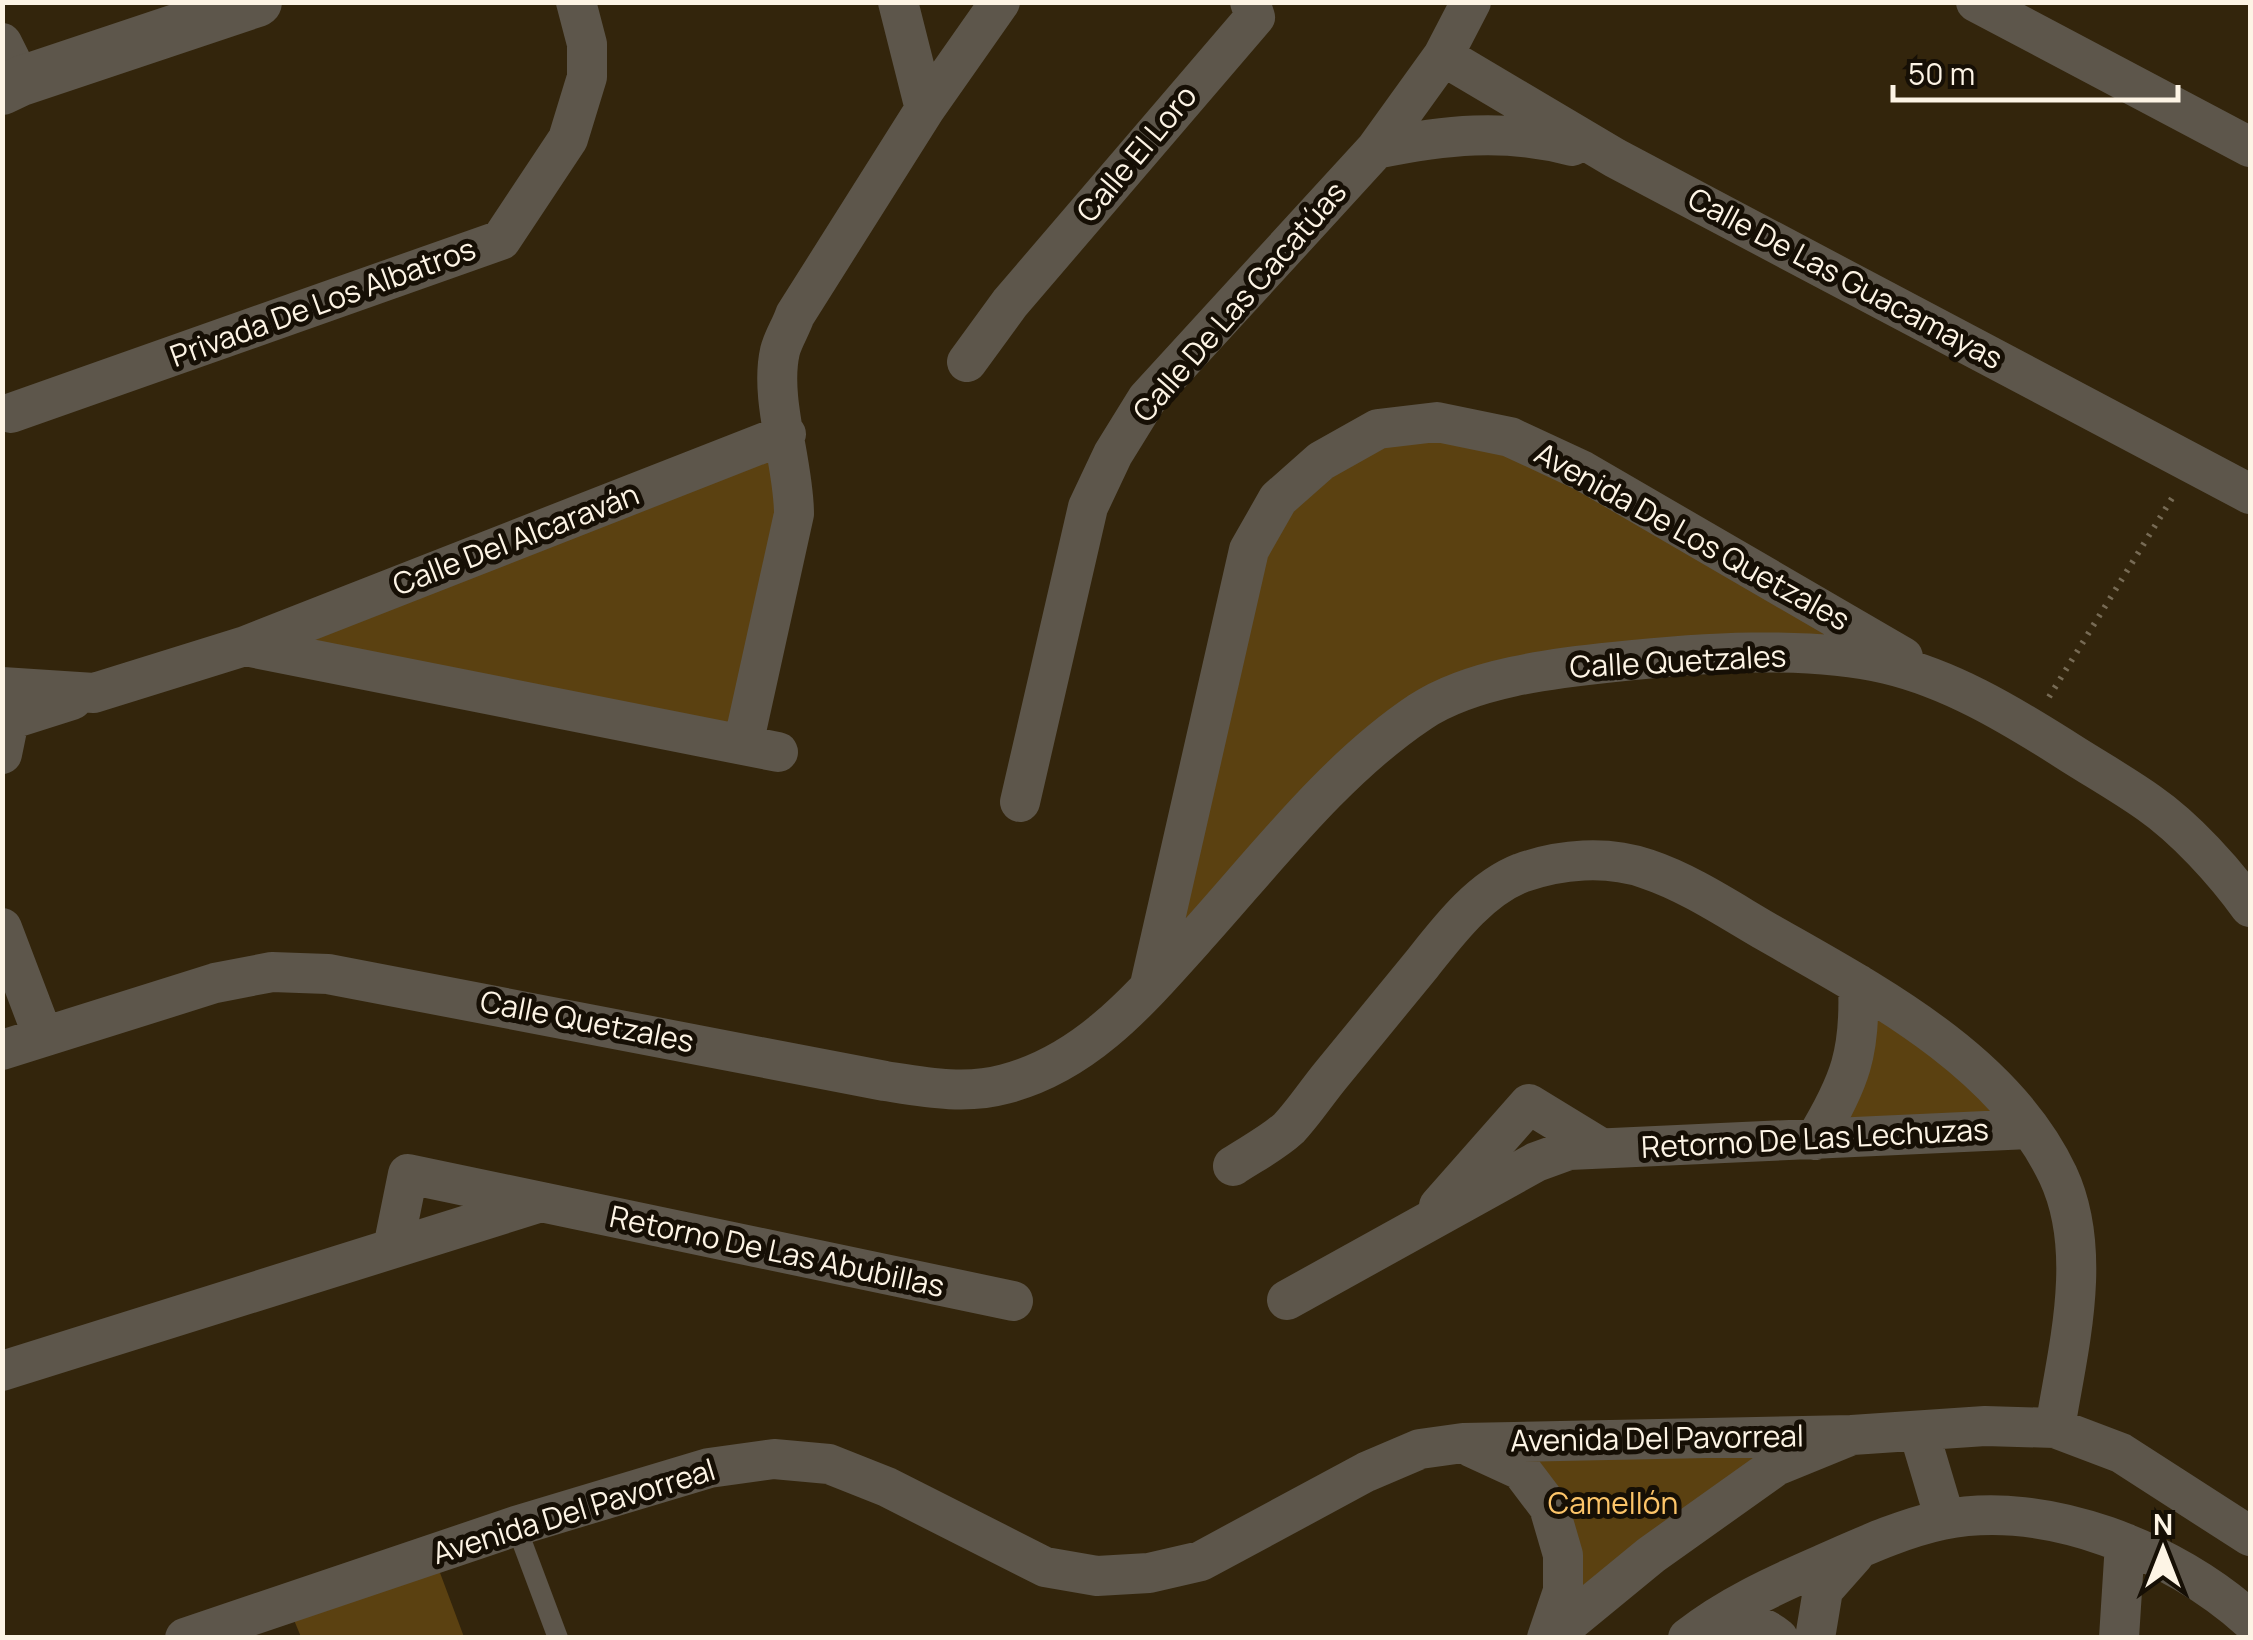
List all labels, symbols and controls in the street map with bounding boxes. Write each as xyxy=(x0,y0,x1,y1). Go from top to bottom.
scale bar xyxy=(1893,40,2178,102)
text: 50 m xyxy=(1908,53,1975,94)
street label: Calle El Loro xyxy=(1066,76,1205,230)
street label: Calle De Las Cacatúas xyxy=(1123,172,1355,430)
street label: Calle De Las Guacamayas xyxy=(1681,177,2010,378)
street label: Privada De Los Albatros xyxy=(164,227,481,376)
street label: Avenida De Los Quetzales xyxy=(1528,432,1858,639)
street label: Calle Del Alcaraván xyxy=(386,473,644,604)
street label: Calle Quetzales xyxy=(1569,634,1787,687)
street label: Calle Quetzales xyxy=(477,980,698,1061)
street label: Retorno De Las Lechuzas xyxy=(1640,1108,1990,1167)
street label: Retorno De Las Abubillas xyxy=(606,1195,948,1306)
street label: Avenida Del Pavorreal xyxy=(1510,1414,1804,1461)
street label: Avenida Del Pavorreal xyxy=(427,1448,720,1573)
park label: Camellón xyxy=(1548,1482,1678,1523)
north arrow xyxy=(2113,1500,2213,1600)
text: N xyxy=(2153,1505,2173,1543)

